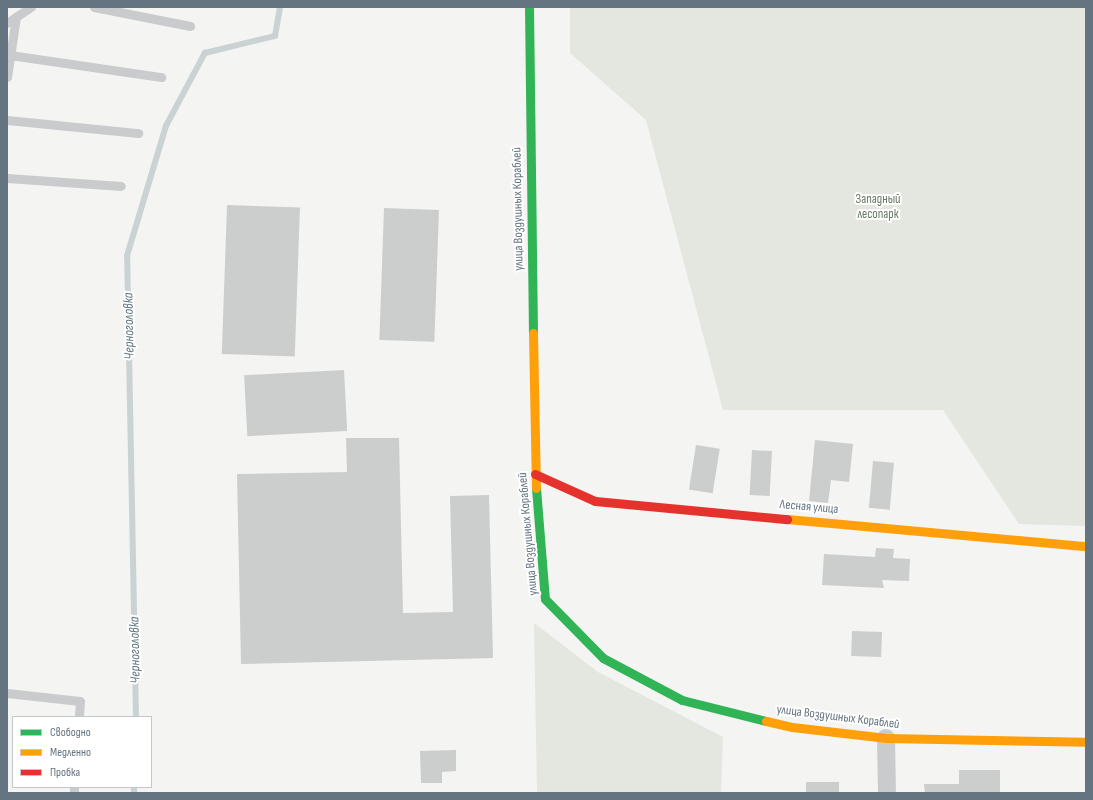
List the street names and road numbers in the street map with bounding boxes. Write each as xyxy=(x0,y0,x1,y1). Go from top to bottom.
street label: улица Воздушных Кораблей xyxy=(509,147,527,271)
street label: улица Воздушных Кораблей xyxy=(515,472,541,596)
street label: Лесная улица xyxy=(779,497,839,517)
street label: улица Воздушных Кораблей xyxy=(776,702,900,732)

